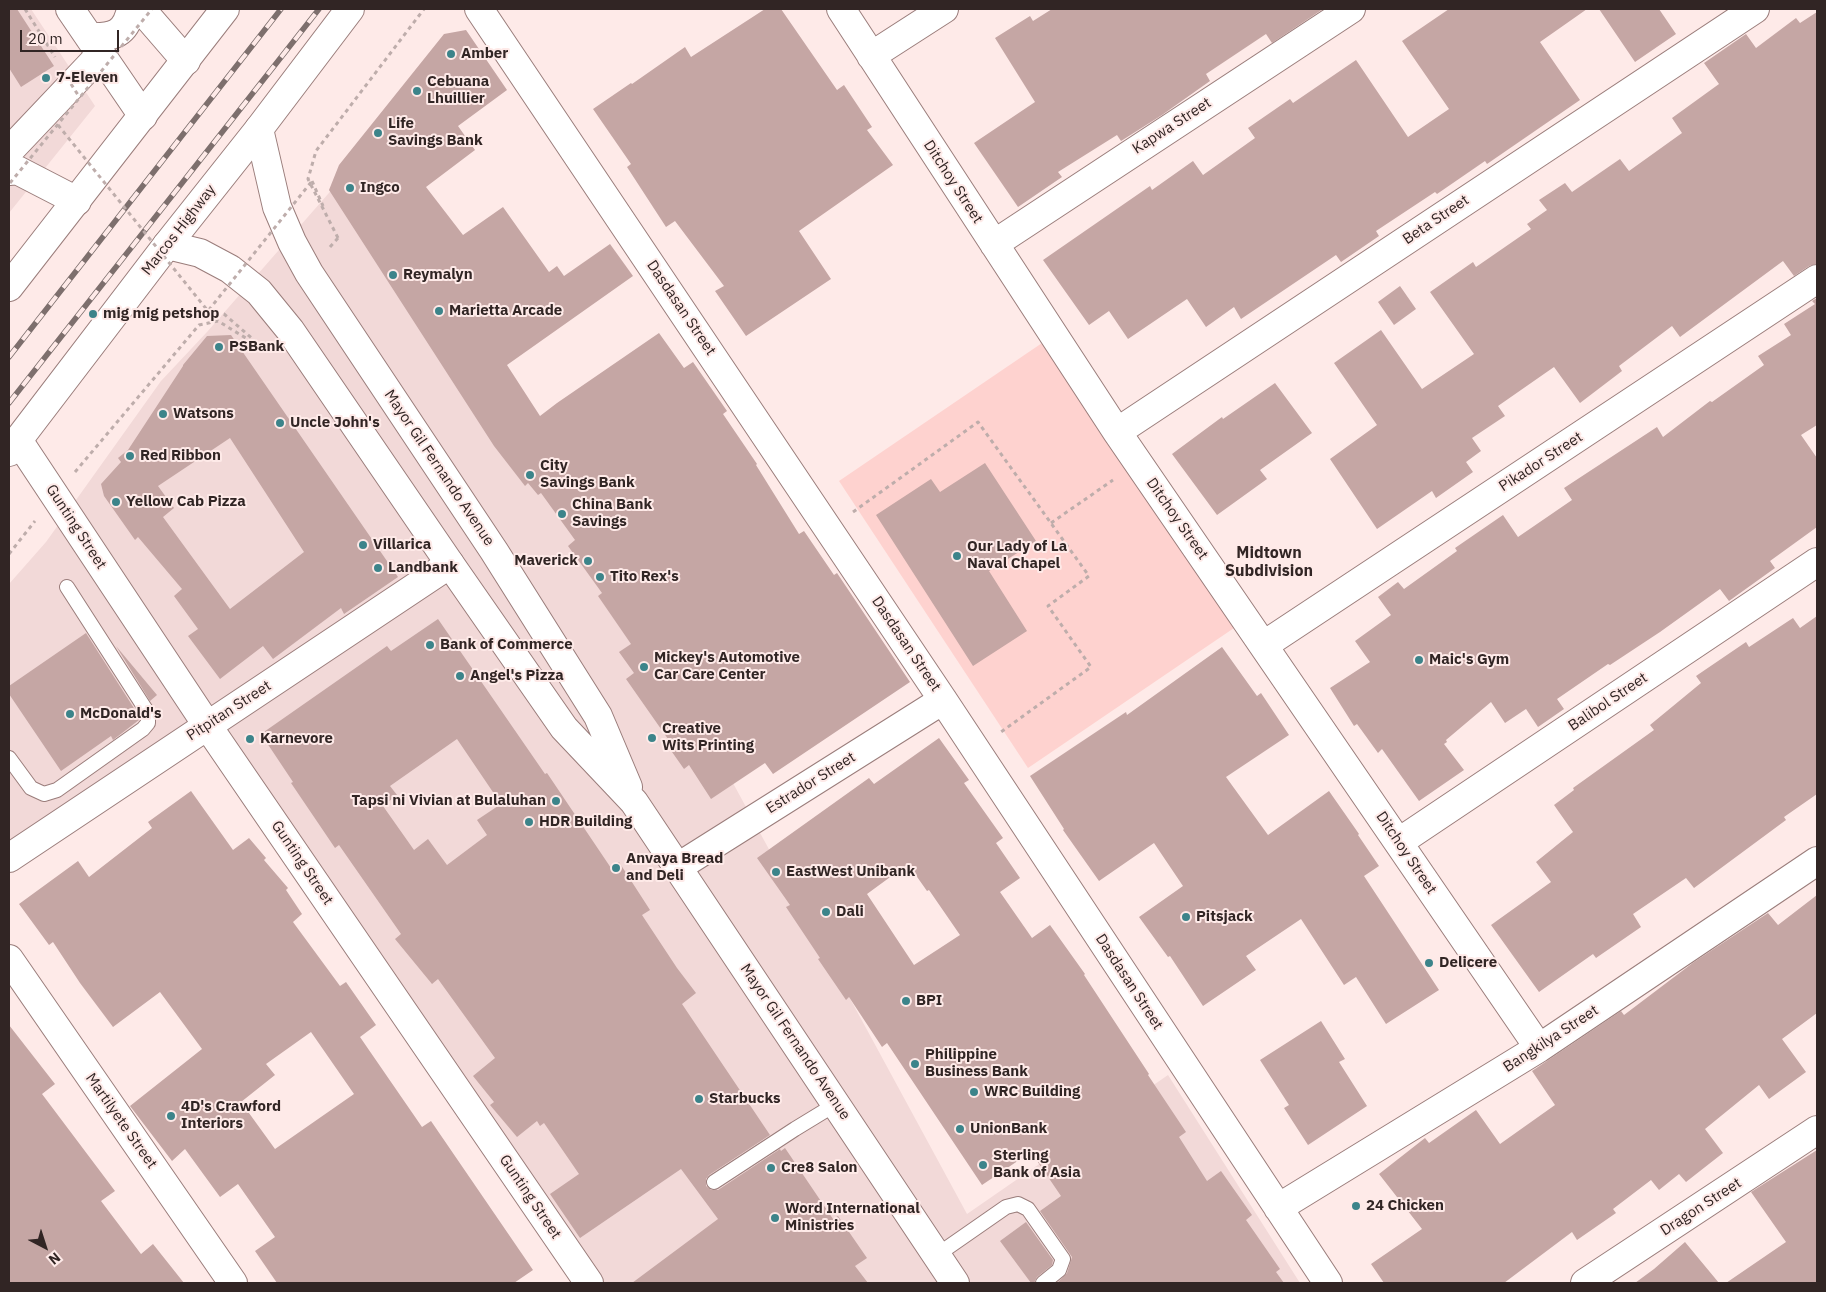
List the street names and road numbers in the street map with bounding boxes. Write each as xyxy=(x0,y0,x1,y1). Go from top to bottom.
street label: Kapwa Street xyxy=(1129,94,1215,158)
street label: Ditchoy Street xyxy=(919,137,987,227)
street label: Marcos Highway xyxy=(138,181,220,279)
street label: Beta Street xyxy=(1399,191,1473,249)
street label: Dasdasan Street xyxy=(643,257,719,359)
street label: Mayor Gil Fernando Avenue xyxy=(380,387,498,549)
street label: Pikador Street xyxy=(1496,428,1586,496)
street label: Ditchoy Street xyxy=(1142,475,1212,563)
street label: Gunting Street xyxy=(42,481,110,573)
street label: Dasdasan Street xyxy=(868,593,944,695)
street label: Balibol Street xyxy=(1565,669,1651,735)
street label: Pitpitan Street xyxy=(183,677,275,745)
street label: Estrador Street xyxy=(763,748,859,818)
street label: Ditchoy Street xyxy=(1372,808,1440,898)
street label: Gunting Street xyxy=(267,818,337,908)
street label: Dasdasan Street xyxy=(1091,931,1167,1033)
street label: Mayor Gil Fernando Avenue xyxy=(736,961,854,1123)
street label: Bangkilya Street xyxy=(1500,1002,1602,1076)
street label: Martilyete Street xyxy=(81,1070,161,1172)
street label: Gunting Street xyxy=(495,1152,565,1242)
street label: Dragon Street xyxy=(1657,1174,1745,1240)

